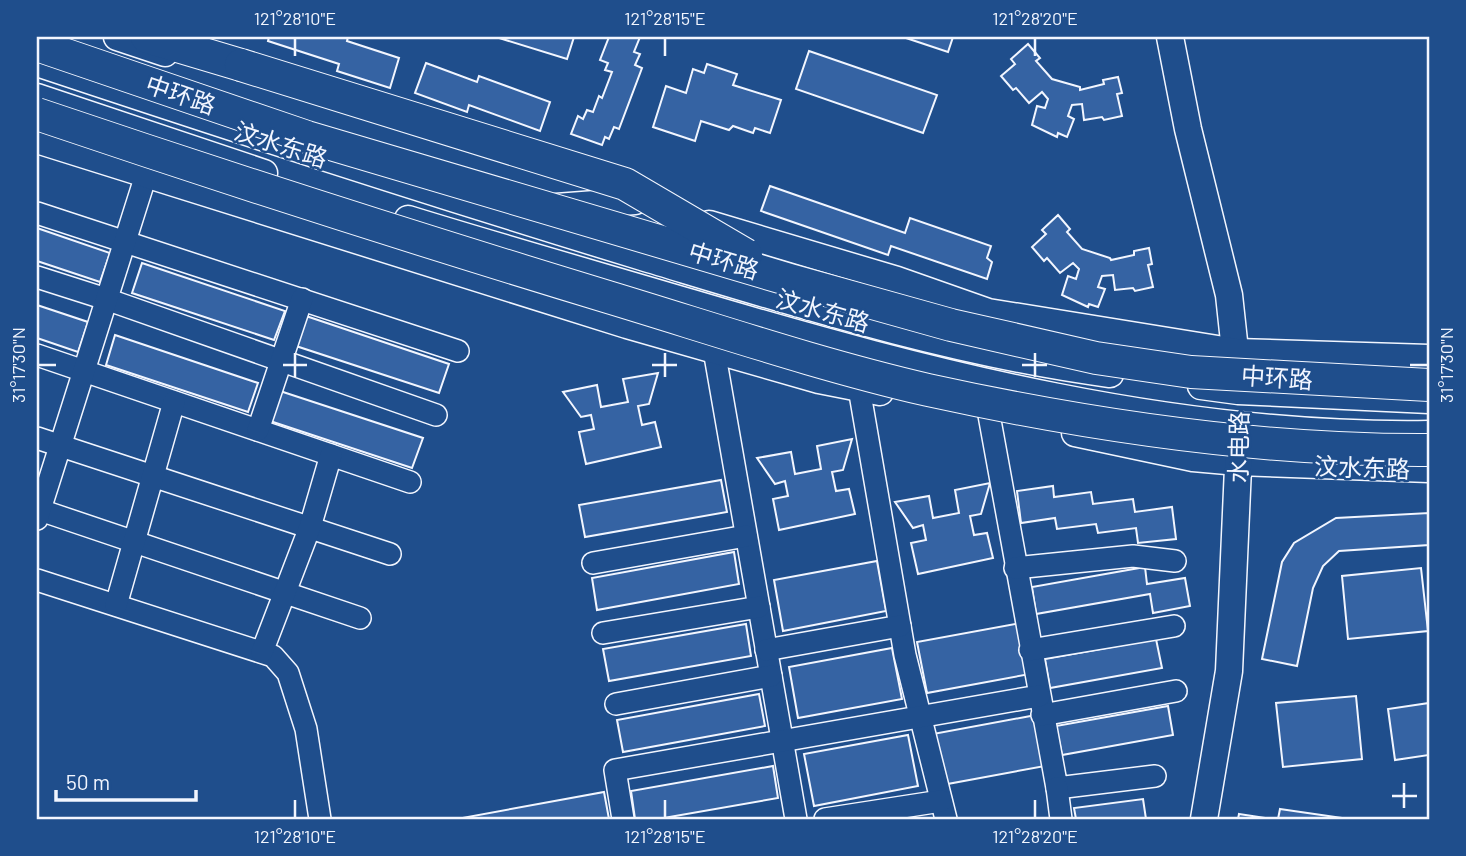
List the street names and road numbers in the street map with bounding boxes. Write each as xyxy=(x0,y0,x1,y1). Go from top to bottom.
street label: 中环路 xyxy=(142,69,220,119)
street label: 汶水东路 xyxy=(231,115,331,173)
street label: 中环路 xyxy=(685,236,763,284)
street label: 汶水东路 xyxy=(773,283,873,337)
street label: 中环路 xyxy=(1240,360,1314,394)
street label: 水电路 xyxy=(1223,411,1253,483)
street label: 汶水东路 xyxy=(1314,451,1410,483)

